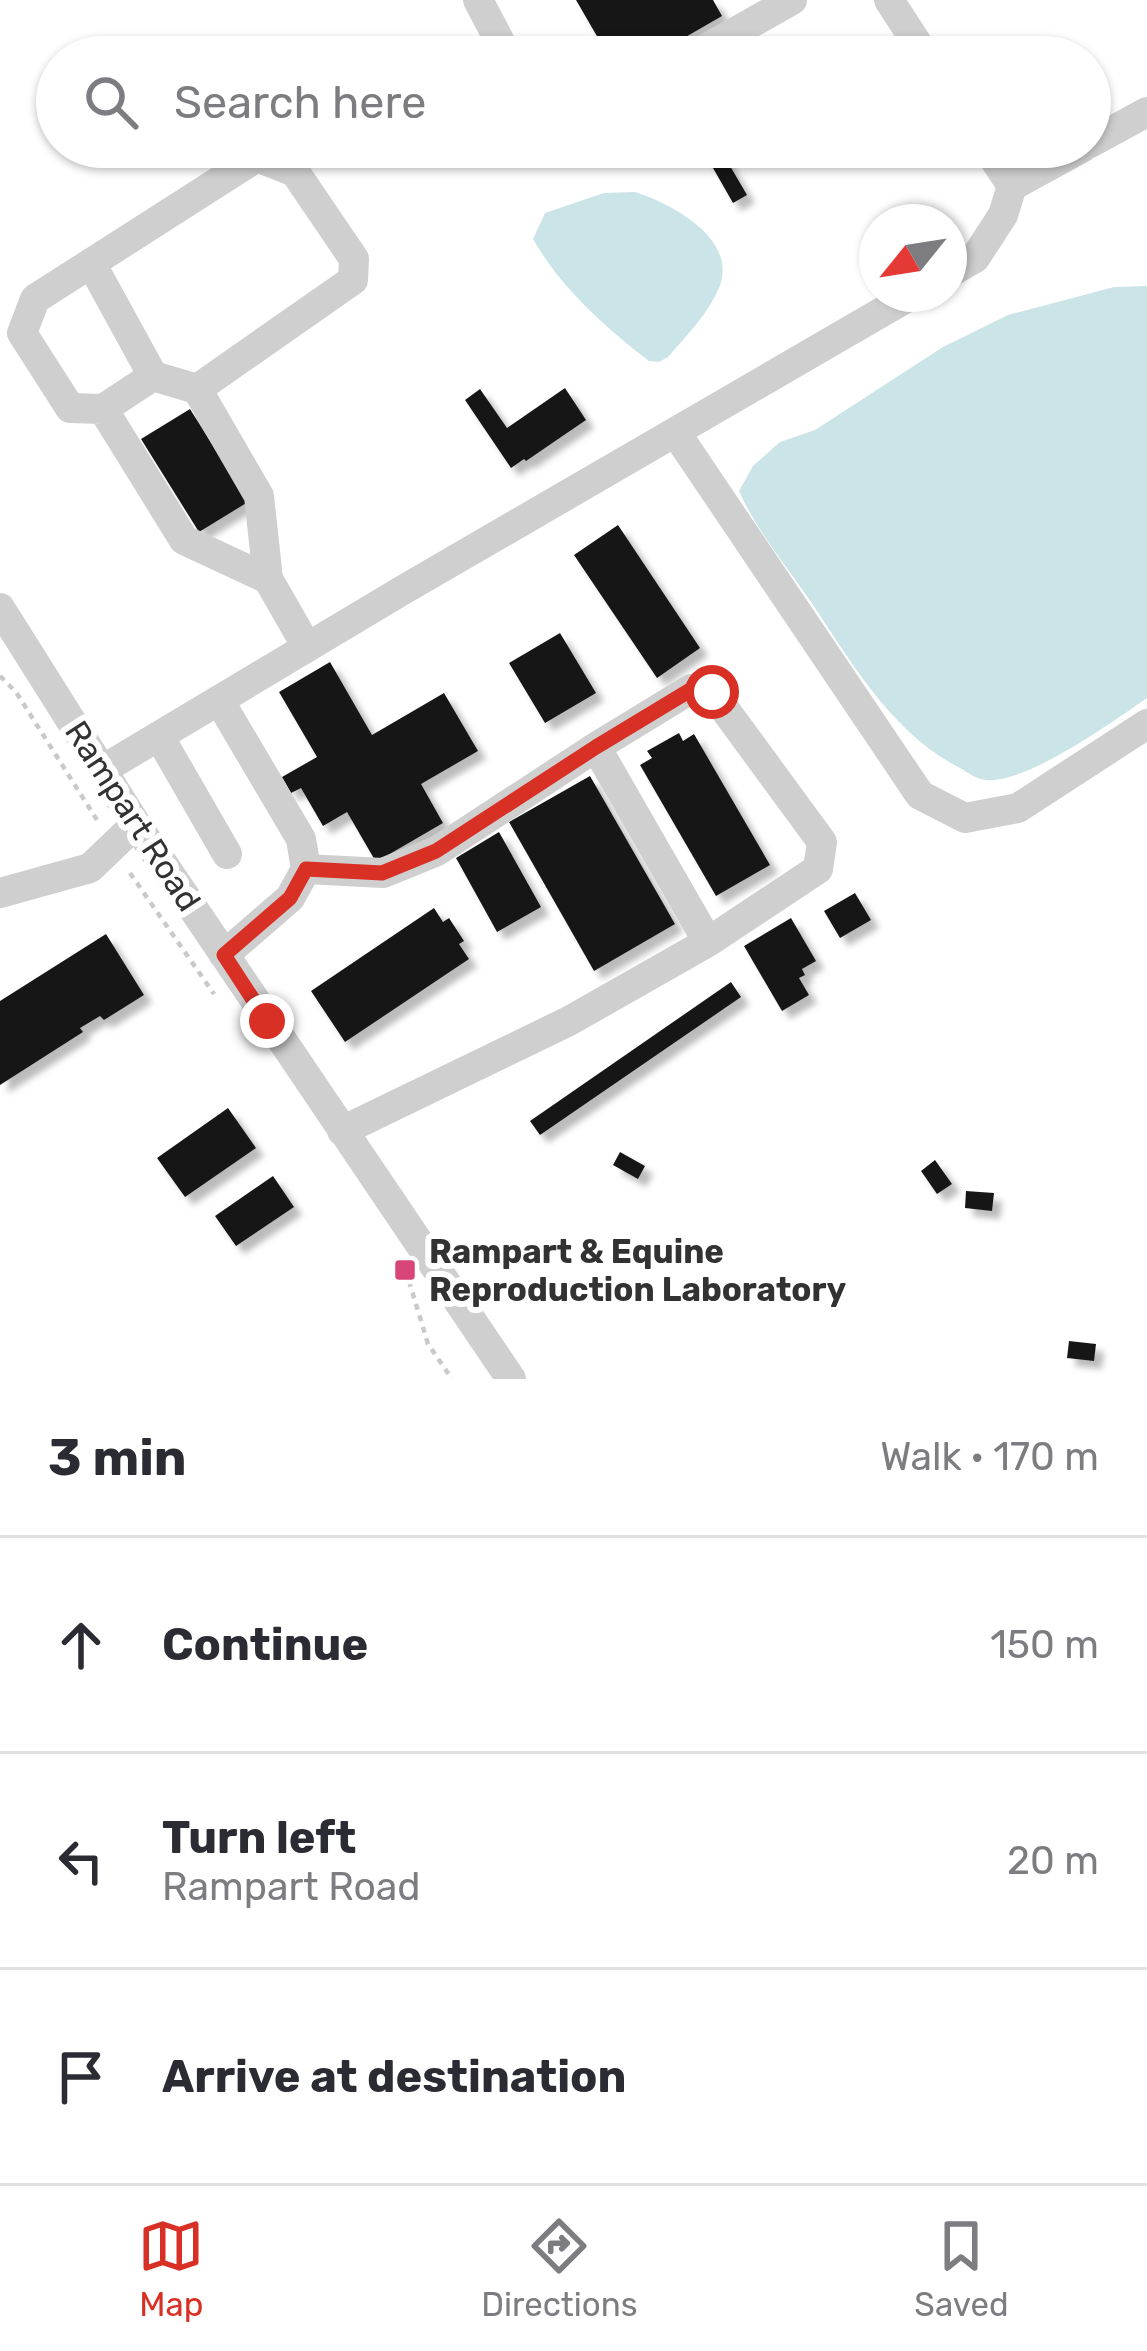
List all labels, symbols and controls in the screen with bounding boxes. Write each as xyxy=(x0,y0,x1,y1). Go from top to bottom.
search box xyxy=(36,36,1111,168)
icon: search xyxy=(78,69,144,135)
text: Search here xyxy=(174,76,426,129)
north arrow xyxy=(859,204,967,312)
route start xyxy=(685,665,739,719)
street label: Rampart Road xyxy=(57,714,209,918)
route end xyxy=(240,994,294,1048)
place label: Rampart & Equine Reproduction Laboratory xyxy=(429,1232,846,1309)
marker: Rampart & Equine Reproduction Laboratory xyxy=(392,1257,418,1283)
text: 3 min xyxy=(48,1427,187,1488)
text: Walk · 170 m xyxy=(880,1434,1099,1480)
icon: ahead xyxy=(48,1612,114,1678)
text: Continue xyxy=(162,1618,368,1671)
text: 150 m xyxy=(990,1622,1099,1668)
text: Turn left xyxy=(162,1811,356,1864)
icon: left xyxy=(48,1828,114,1894)
text: 20 m xyxy=(1007,1838,1099,1884)
text: Rampart Road xyxy=(162,1864,421,1910)
icon: arrive xyxy=(48,2044,114,2110)
text: Arrive at destination xyxy=(162,2050,627,2103)
tab: Map xyxy=(138,2213,204,2324)
tab: Directions xyxy=(481,2213,638,2324)
tab: Saved xyxy=(914,2213,1009,2324)

